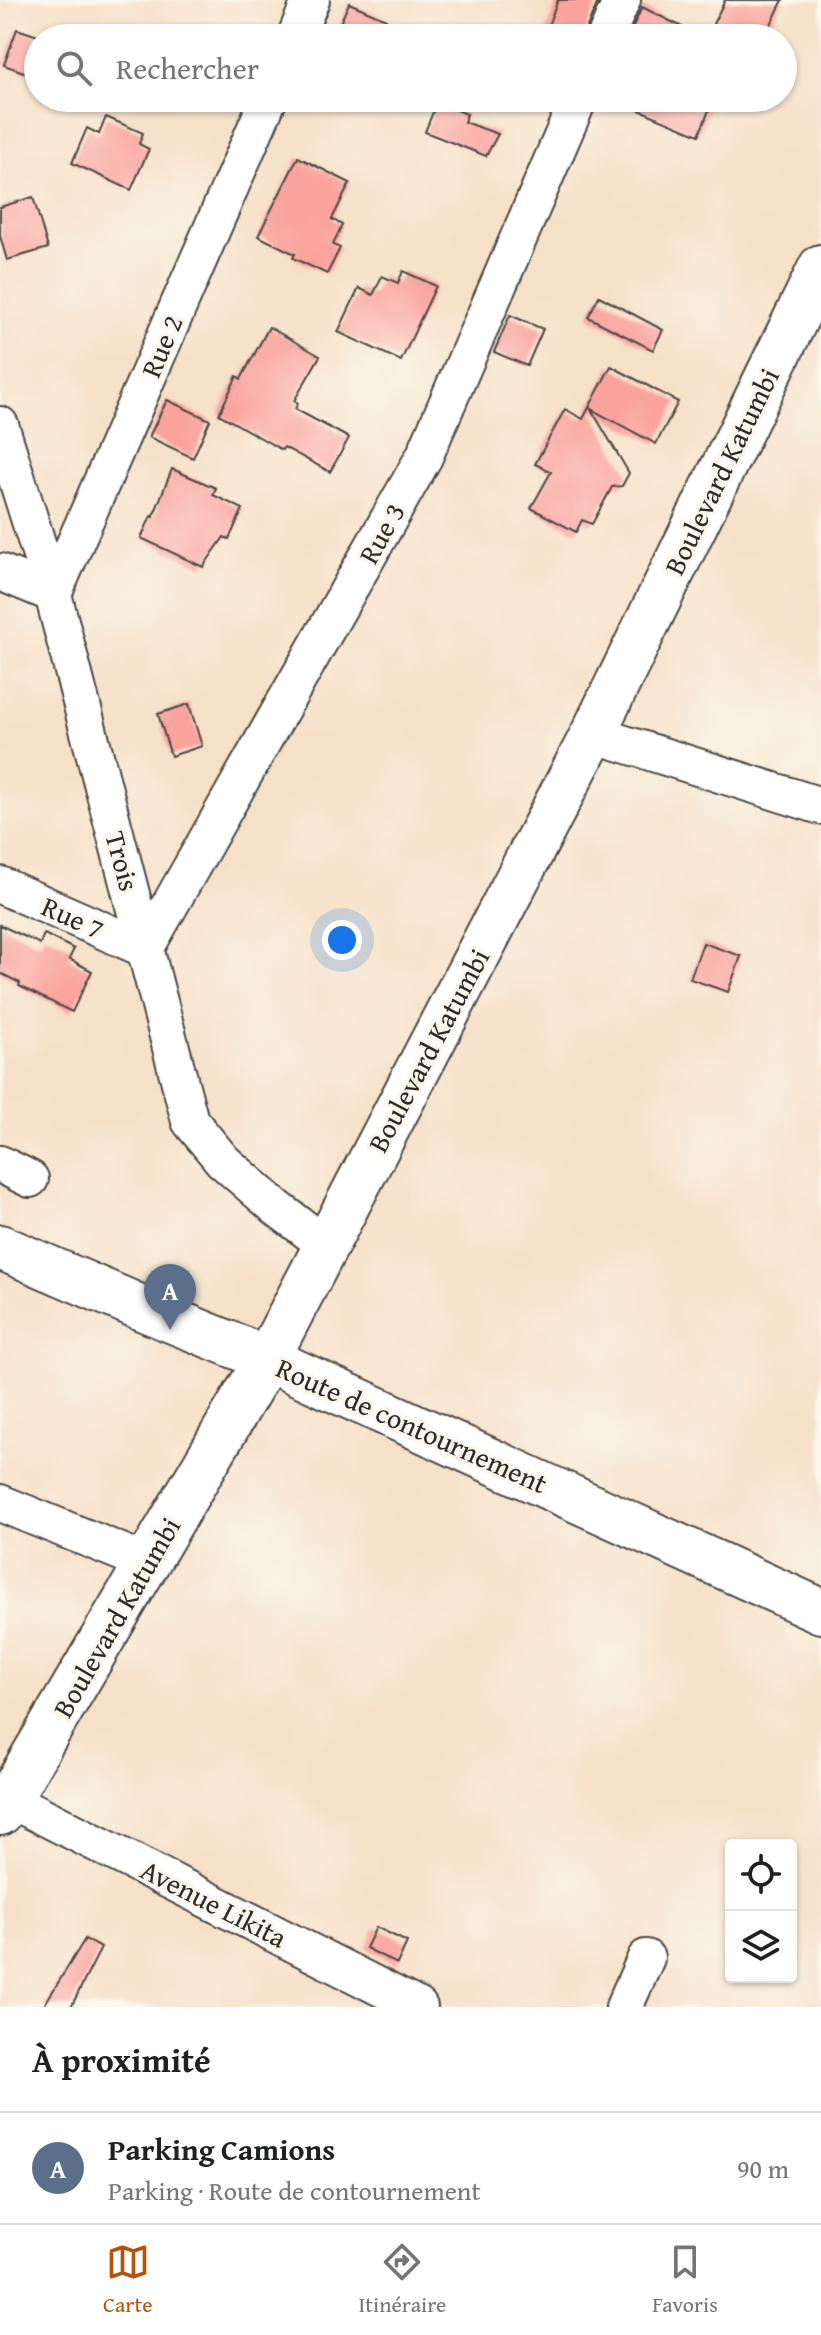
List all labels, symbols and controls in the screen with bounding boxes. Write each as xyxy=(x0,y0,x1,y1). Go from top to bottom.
search box xyxy=(24,24,797,112)
icon: search xyxy=(52,46,96,90)
text: Rechercher xyxy=(116,46,259,90)
street label: Rue 2 xyxy=(130,309,192,383)
street label: Boulevard Katumbi xyxy=(653,361,789,581)
street label: Rue 3 xyxy=(348,495,414,571)
street label: Trois xyxy=(95,827,151,895)
street label: Rue 7 xyxy=(35,885,111,949)
your location xyxy=(322,920,362,960)
street label: Boulevard Katumbi xyxy=(357,941,499,1159)
pin: A xyxy=(144,1264,196,1330)
street label: Route de contournement xyxy=(270,1347,554,1503)
street label: Boulevard Katumbi xyxy=(42,1509,190,1725)
map controls xyxy=(725,1839,797,1983)
button: locate xyxy=(725,1839,797,1911)
street label: Avenue Likita xyxy=(134,1849,295,1958)
button: layers xyxy=(725,1911,797,1983)
text: À proximité xyxy=(32,2035,211,2084)
text: Parking Camions xyxy=(108,2127,335,2171)
text: A xyxy=(50,2149,66,2188)
text: 90 m xyxy=(737,2149,789,2188)
text: Parking · Route de contournement xyxy=(108,2171,481,2210)
tab: Carte xyxy=(103,2240,153,2320)
tab: Itinéraire xyxy=(358,2240,446,2320)
tab: Favoris xyxy=(652,2240,718,2320)

